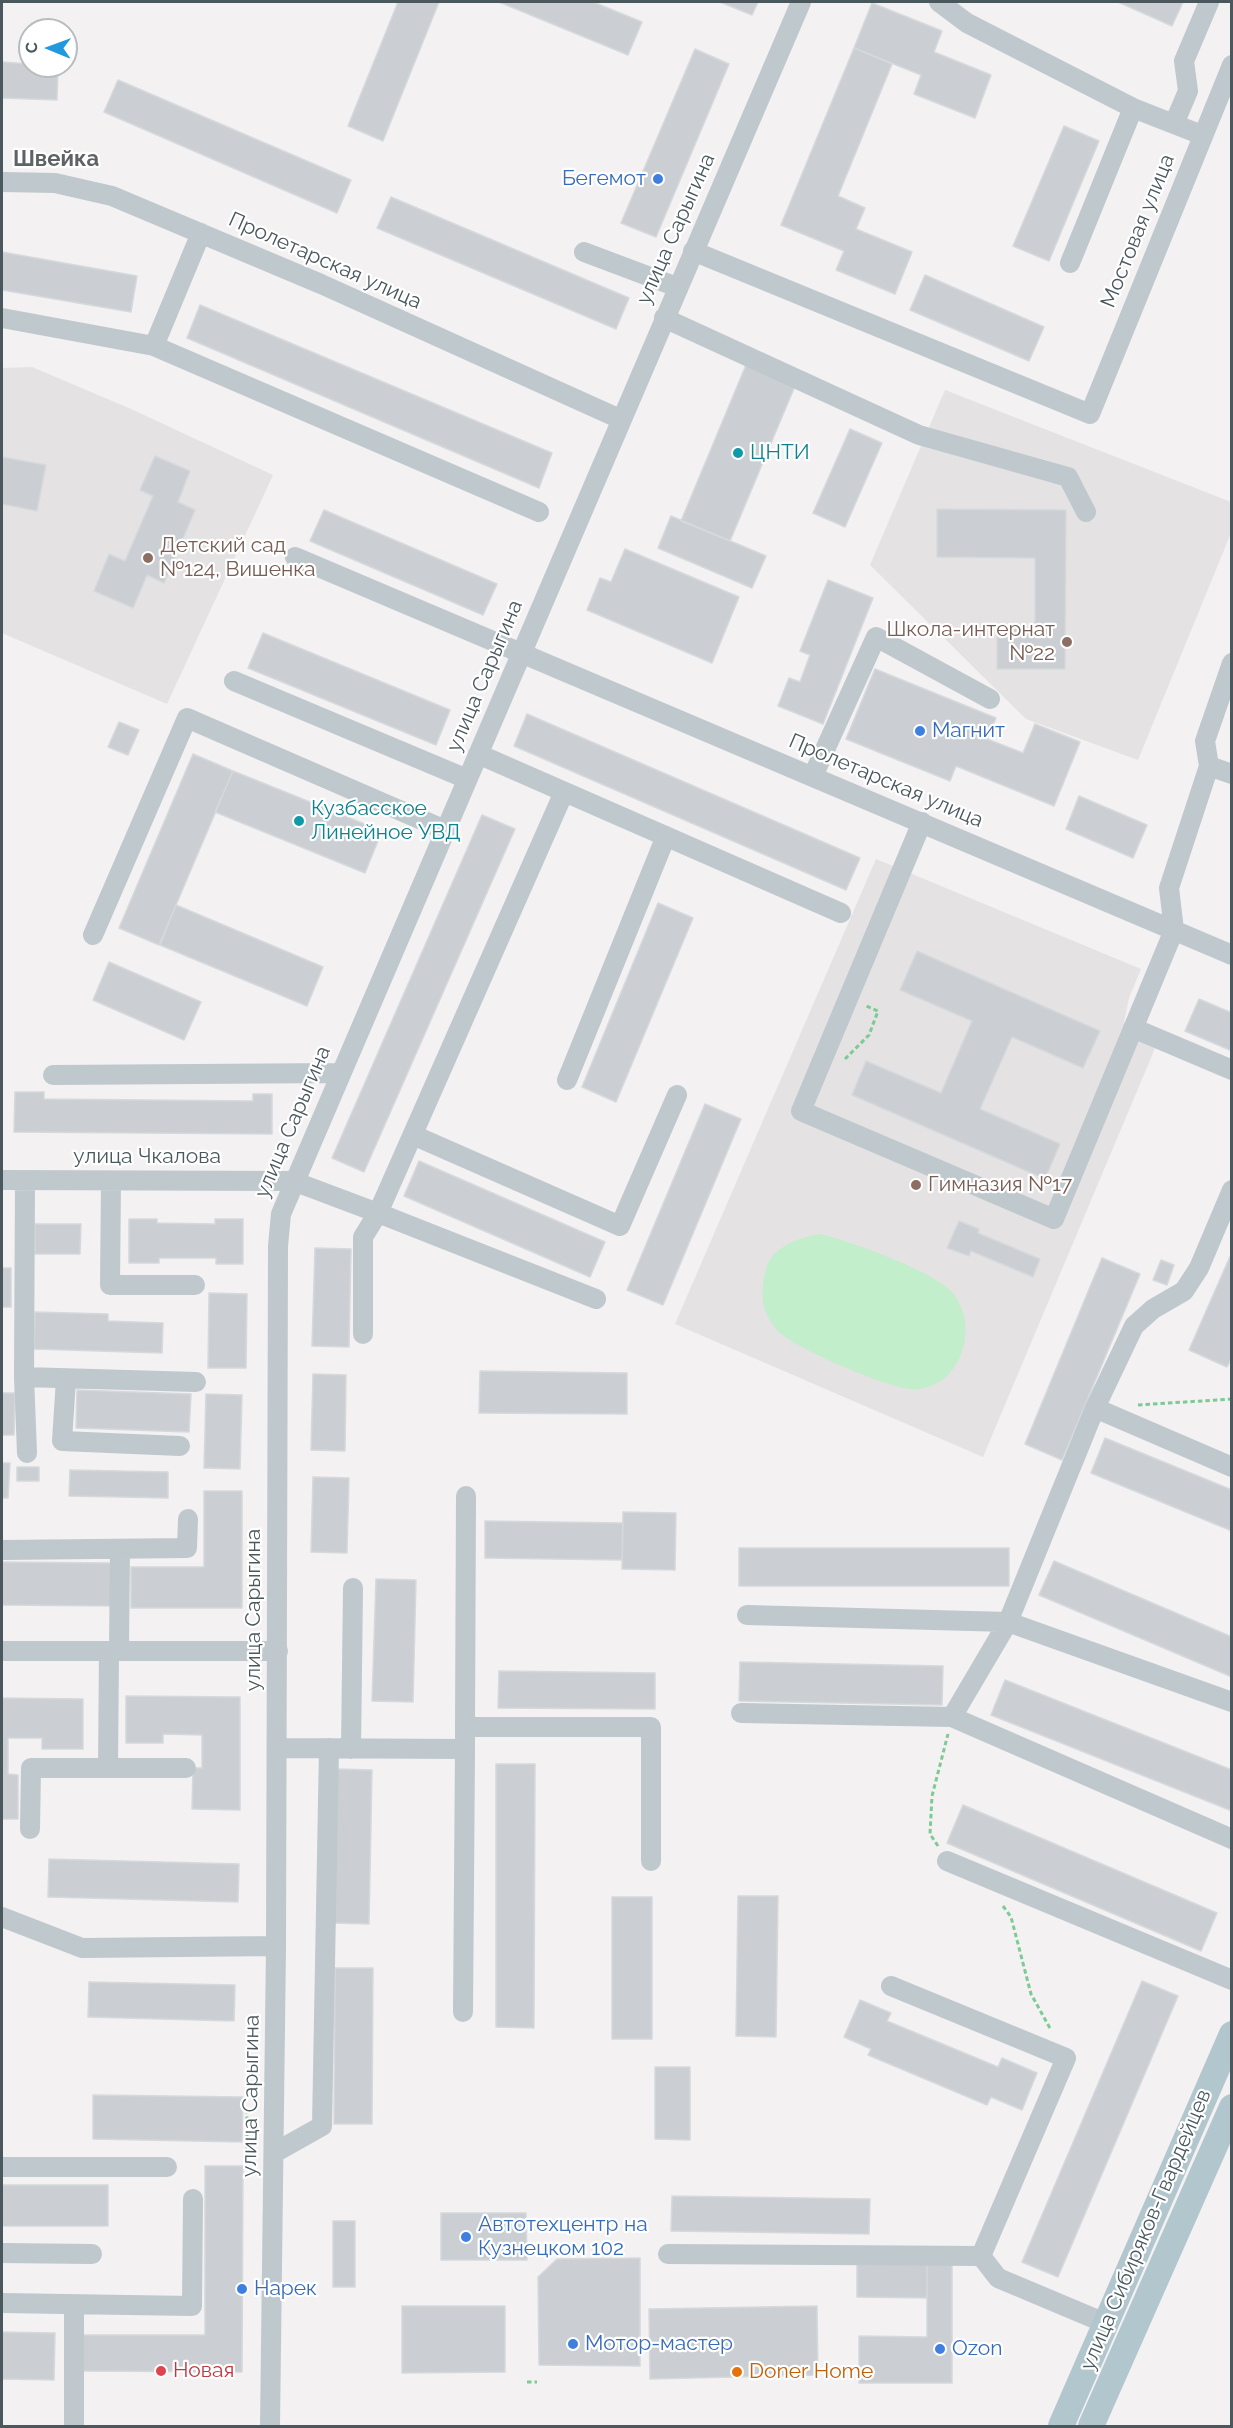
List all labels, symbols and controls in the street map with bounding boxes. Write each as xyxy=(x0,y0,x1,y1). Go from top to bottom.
north arrow xyxy=(18,18,78,78)
text: С xyxy=(22,42,41,53)
district label: Швейка xyxy=(13,146,99,172)
street label: улица Сарыгина xyxy=(631,150,721,308)
street label: Мостовая улица xyxy=(1096,151,1180,311)
place label: Бегемот xyxy=(562,166,646,192)
marker: Бегемот xyxy=(651,172,665,186)
street label: Пролетарская улица xyxy=(225,207,425,315)
place label: ЦНТИ xyxy=(750,440,810,466)
marker: ЦНТИ xyxy=(731,446,745,460)
place label: Детский сад №124, Вишенка xyxy=(160,533,316,583)
marker: Детский сад №124, Вишенка xyxy=(141,551,155,565)
street label: улица Сарыгина xyxy=(442,596,528,756)
place label: Школа-интернат №22 xyxy=(886,617,1055,667)
marker: Школа-интернат №22 xyxy=(1060,635,1074,649)
place label: Магнит xyxy=(932,718,1005,744)
marker: Магнит xyxy=(913,724,927,738)
street label: Пролетарская улица xyxy=(785,729,987,833)
place label: Кузбасское Линейное УВД xyxy=(311,796,461,846)
marker: Кузбасское Линейное УВД xyxy=(292,814,306,828)
street label: улица Сарыгина xyxy=(250,1042,336,1202)
street label: улица Чкалова xyxy=(73,1144,221,1170)
place label: Гимназия №17 xyxy=(928,1172,1072,1198)
marker: Гимназия №17 xyxy=(909,1178,923,1192)
street label: улица Сарыгина xyxy=(241,1529,267,1691)
street label: улица Сарыгина xyxy=(237,2015,265,2177)
street label: улица Сибиряков-Гвардейцев xyxy=(1075,2086,1217,2374)
place label: Автотехцентр на Кузнецком 102 xyxy=(478,2212,648,2262)
marker: Автотехцентр на Кузнецком 102 xyxy=(459,2230,473,2244)
place label: Нарек xyxy=(254,2276,317,2302)
marker: Нарек xyxy=(235,2282,249,2296)
place label: Мотор-мастер xyxy=(585,2331,733,2357)
place label: Ozon xyxy=(952,2336,1003,2362)
marker: Мотор-мастер xyxy=(566,2337,580,2351)
marker: Ozon xyxy=(933,2342,947,2356)
place label: Новая xyxy=(173,2358,234,2384)
place label: Doner Home xyxy=(749,2359,873,2385)
marker: Новая xyxy=(154,2364,168,2378)
marker: Doner Home xyxy=(730,2365,744,2379)

